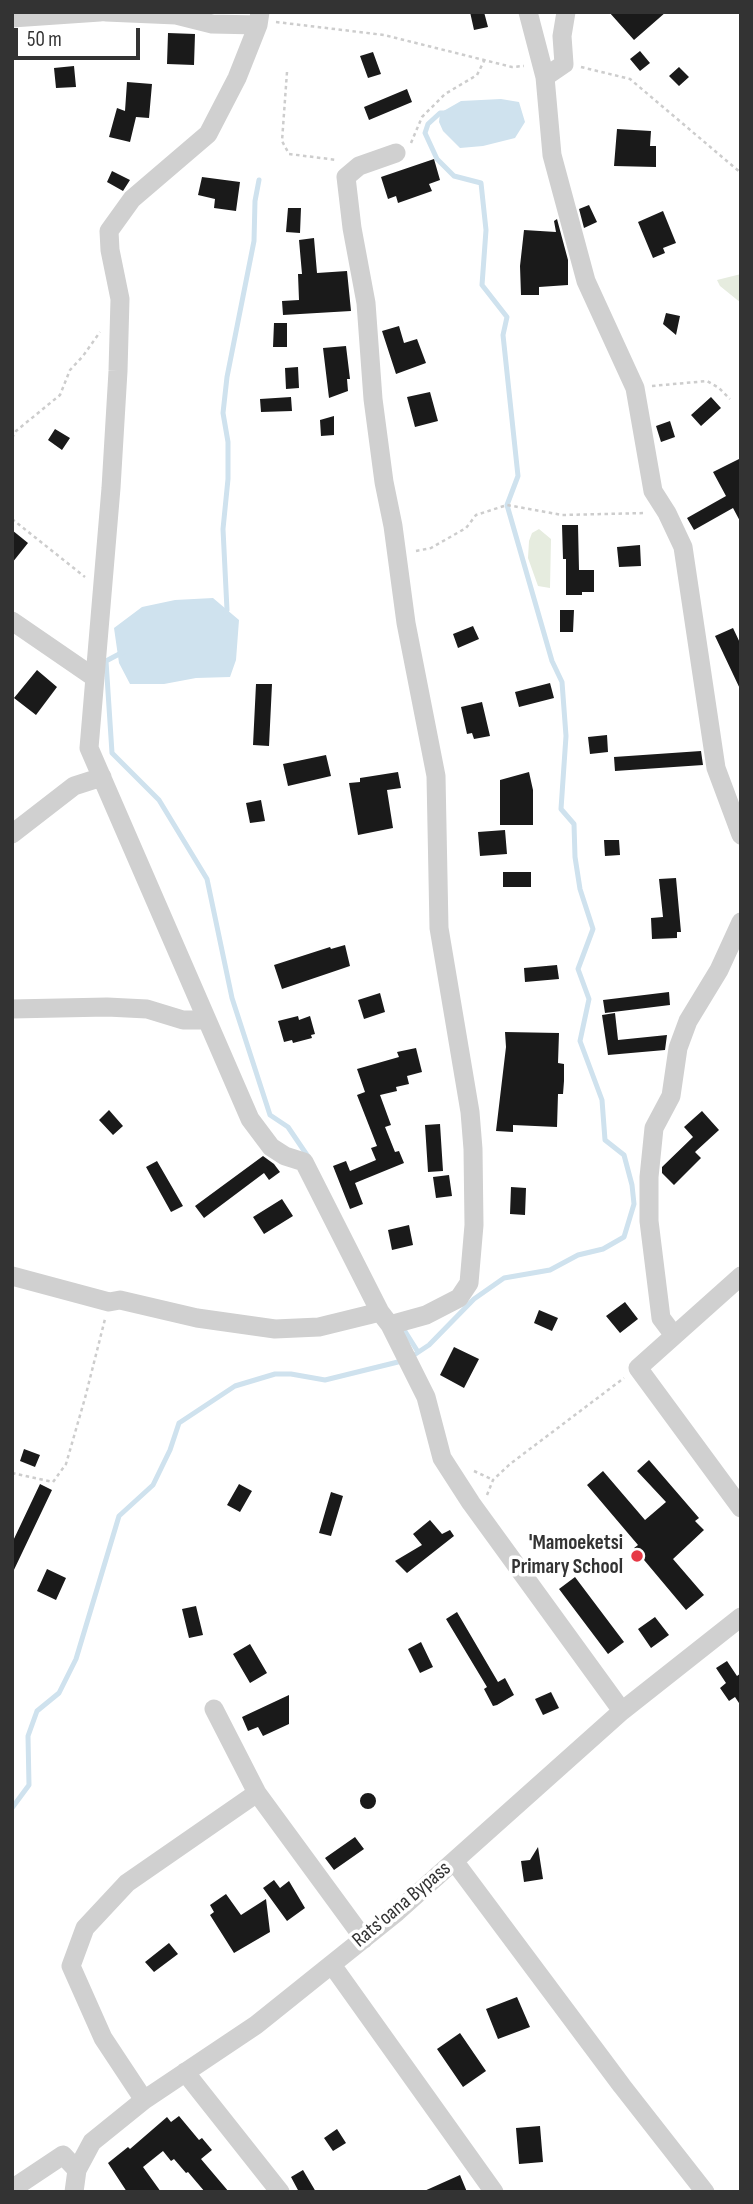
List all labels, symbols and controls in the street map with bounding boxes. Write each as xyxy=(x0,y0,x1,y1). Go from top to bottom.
scale bar xyxy=(18,14,144,58)
text: 50 m xyxy=(27,27,62,52)
place label: 'Mamoeketsi Primary School xyxy=(511,1531,623,1581)
marker: 'Mamoeketsi Primary School xyxy=(629,1548,645,1564)
street label: Rats'oana Bypass xyxy=(348,1857,456,1953)

